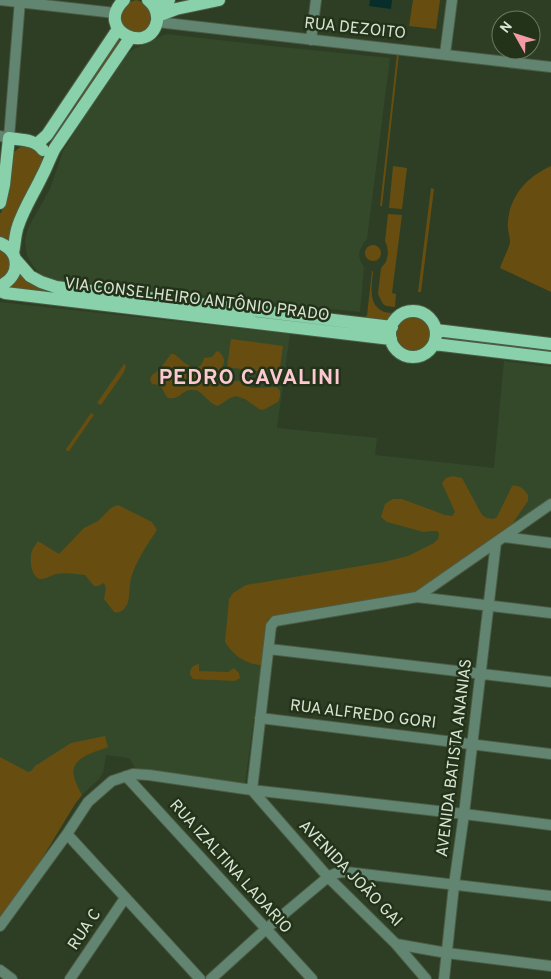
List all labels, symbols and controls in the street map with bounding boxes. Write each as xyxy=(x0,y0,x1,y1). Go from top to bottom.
north arrow xyxy=(491,10,541,60)
street label: RUA DEZOITO xyxy=(303,14,407,44)
text: N xyxy=(497,19,517,37)
street label: VIA CONSELHEIRO ANTÔNIO PRADO xyxy=(63,272,331,326)
district label: PEDRO CAVALINI xyxy=(159,365,341,392)
street label: AVENIDA BATISTA ANANIAS xyxy=(433,658,477,858)
street label: RUA ALFREDO GORI xyxy=(289,696,437,734)
street label: RUA IZALTINA LADARIO xyxy=(165,796,295,938)
street label: AVENIDA JOÃO GAI xyxy=(294,814,408,931)
street label: RUA C xyxy=(64,906,106,954)

